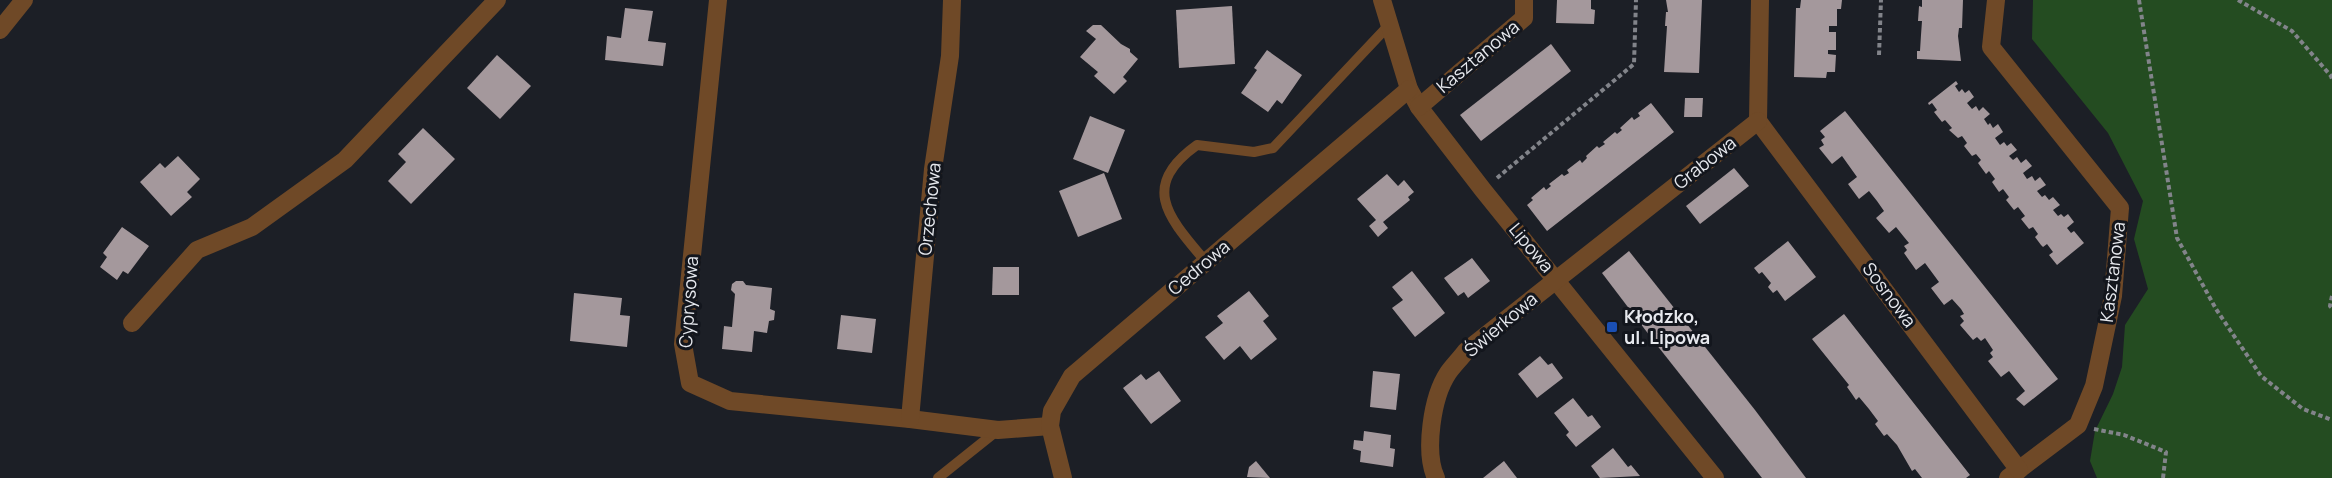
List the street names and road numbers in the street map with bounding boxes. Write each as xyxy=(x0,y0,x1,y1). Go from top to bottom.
street label: Kasztanowa xyxy=(1431,15,1524,98)
street label: Grabowa xyxy=(1668,130,1741,194)
street label: Orzechowa xyxy=(912,161,946,256)
street label: Lipowa xyxy=(1504,218,1559,277)
street label: Kasztanowa xyxy=(2094,220,2130,324)
street label: Cedrowa xyxy=(1162,234,1234,300)
street label: Cyprysowa xyxy=(673,255,703,349)
street label: Sosnowa xyxy=(1858,257,1922,332)
street label: Świerkowa xyxy=(1459,287,1542,362)

